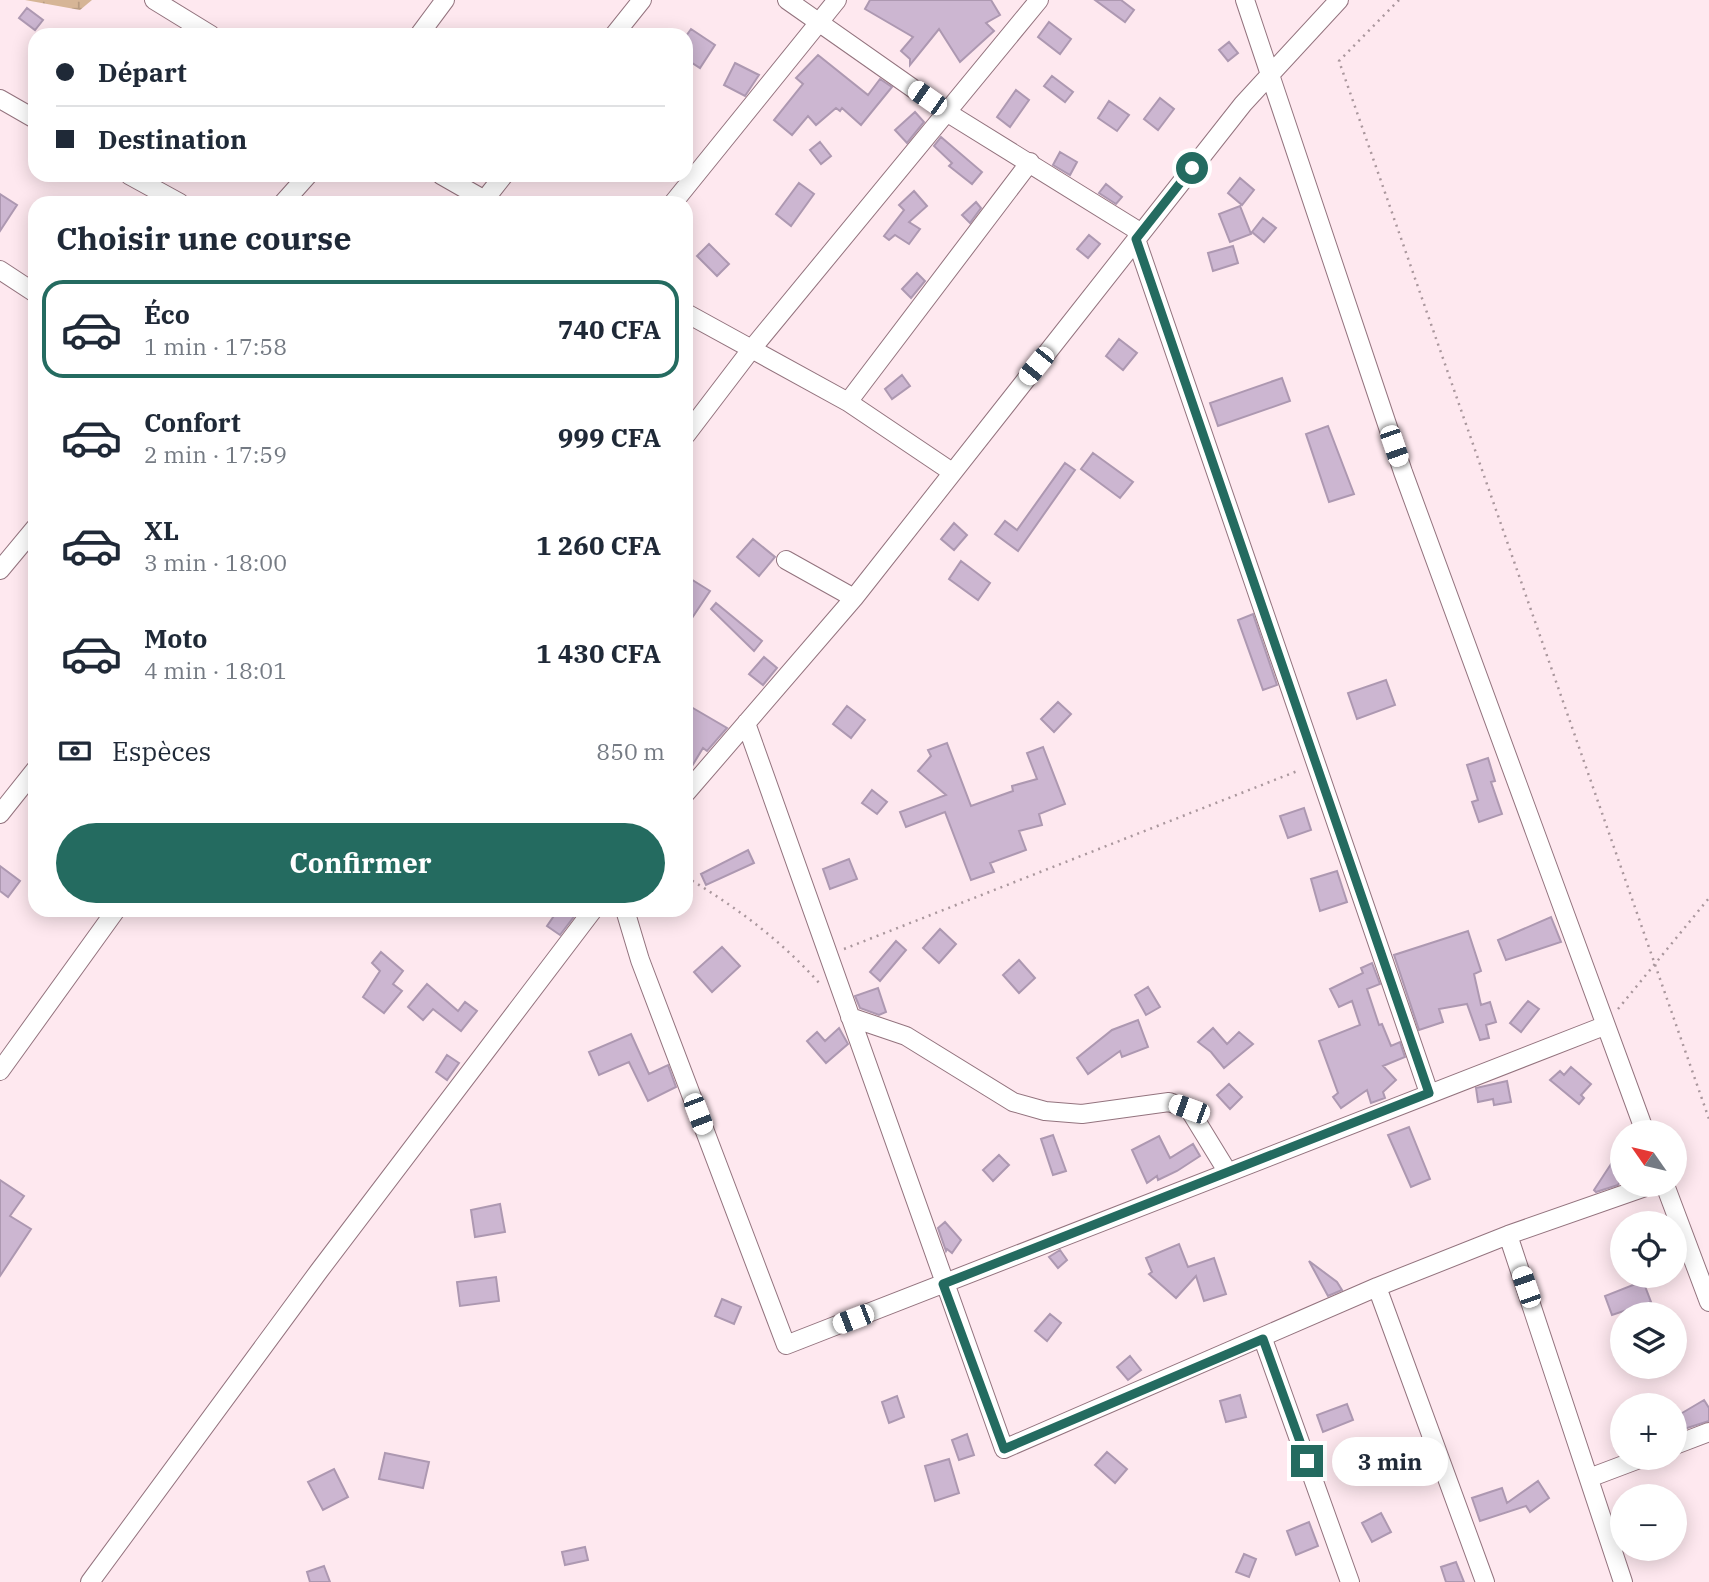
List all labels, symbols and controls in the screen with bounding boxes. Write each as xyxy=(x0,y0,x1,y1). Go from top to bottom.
text: Départ xyxy=(98,55,187,89)
car xyxy=(904,77,951,119)
text: Destination xyxy=(98,122,247,156)
route start xyxy=(1176,152,1208,184)
text: Choisir une course xyxy=(56,217,352,259)
text: Éco xyxy=(144,297,190,331)
icon: car xyxy=(60,298,123,361)
text: 740 CFA xyxy=(558,312,661,346)
text: 1 min · 17:58 xyxy=(144,331,287,361)
car xyxy=(1015,343,1058,389)
text: Confort xyxy=(144,405,241,439)
icon: car xyxy=(60,406,123,469)
text: 999 CFA xyxy=(558,420,661,454)
car xyxy=(1378,423,1411,469)
text: 2 min · 17:59 xyxy=(144,439,287,469)
text: XL xyxy=(144,513,179,547)
icon: car xyxy=(60,514,123,577)
text: 1 260 CFA xyxy=(536,528,661,562)
text: 3 min · 18:00 xyxy=(144,547,287,577)
text: Moto xyxy=(144,621,207,655)
icon: car xyxy=(60,622,123,685)
text: 1 430 CFA xyxy=(536,636,661,670)
text: 4 min · 18:01 xyxy=(144,655,287,685)
icon: cash xyxy=(56,732,94,770)
text: Espèces xyxy=(112,734,211,768)
text: 850 m xyxy=(596,736,665,766)
button: Confirmer xyxy=(56,823,665,903)
car xyxy=(681,1091,716,1137)
car xyxy=(1166,1092,1213,1126)
north arrow xyxy=(1610,1120,1687,1197)
map controls xyxy=(1610,1120,1687,1561)
button: locate xyxy=(1610,1211,1687,1288)
car xyxy=(1510,1264,1543,1310)
car xyxy=(830,1302,877,1336)
button: layers xyxy=(1610,1302,1687,1379)
button: + xyxy=(1610,1393,1687,1470)
callout: 3 min xyxy=(1332,1436,1447,1486)
route end xyxy=(1291,1445,1323,1477)
text: 3 min xyxy=(1358,1446,1422,1476)
button: − xyxy=(1610,1484,1687,1561)

